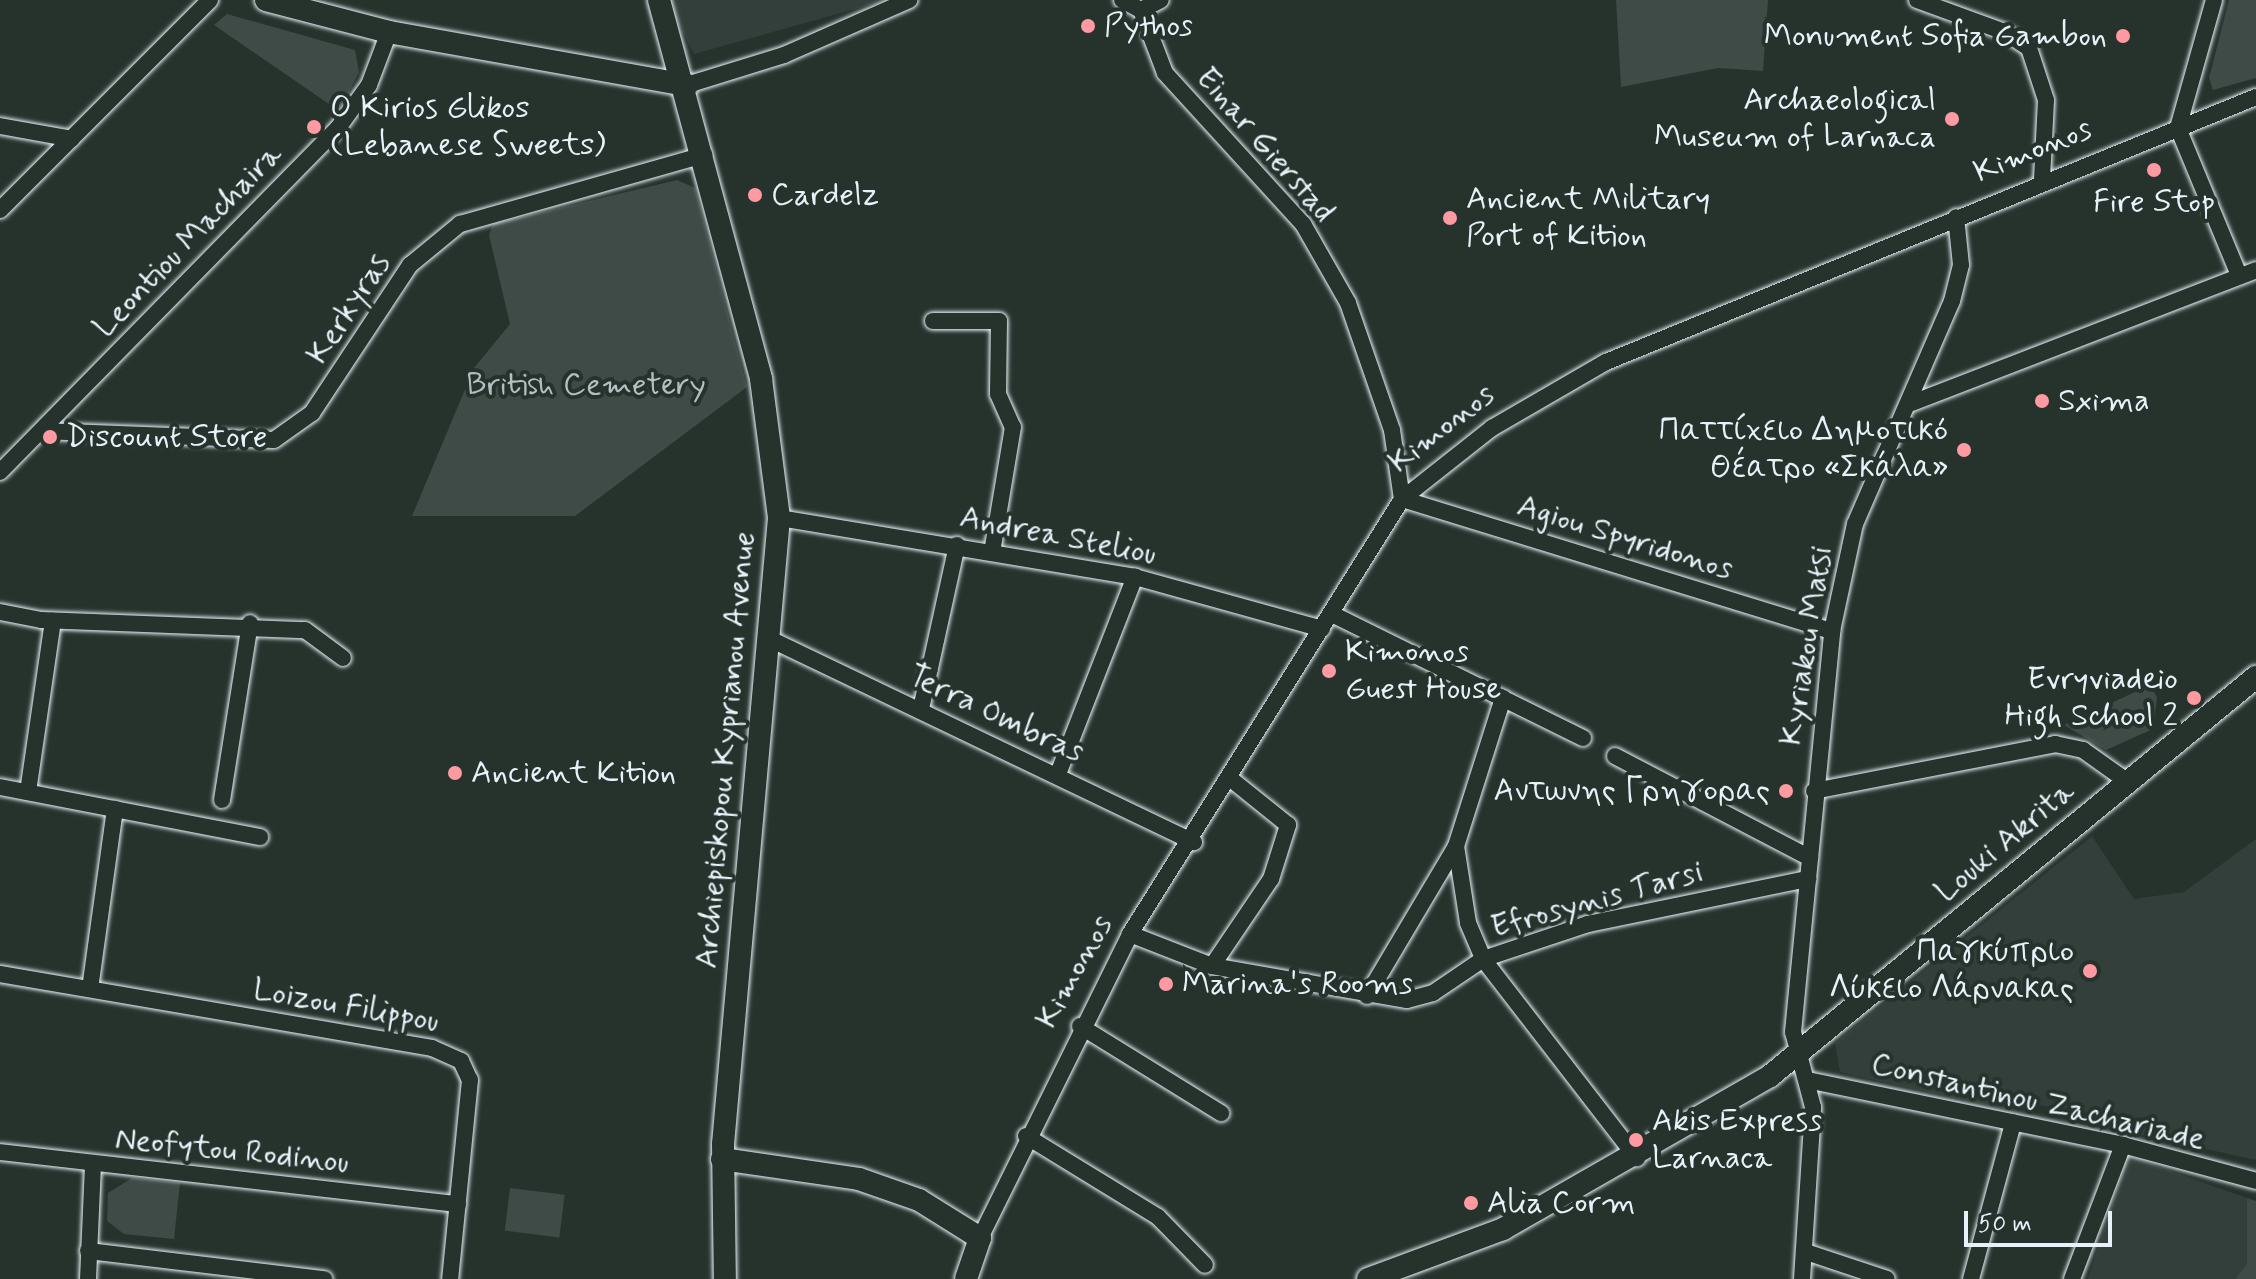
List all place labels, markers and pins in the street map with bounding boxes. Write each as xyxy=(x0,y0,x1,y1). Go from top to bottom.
place label: Pythos xyxy=(1104,7,1193,45)
marker: Pythos xyxy=(1079,17,1097,35)
place label: Monument Sofia Gambon xyxy=(1764,17,2107,55)
marker: Monument Sofia Gambon xyxy=(2114,27,2132,45)
place label: Archaeological Museum of Larnaca xyxy=(1647,82,1936,157)
place label: O Kirios Glikos (Lebanese Sweets) xyxy=(330,90,601,165)
marker: Archaeological Museum of Larnaca xyxy=(1943,110,1961,128)
marker: O Kirios Glikos (Lebanese Sweets) xyxy=(305,118,323,136)
marker: Fire Stop xyxy=(2145,161,2163,179)
place label: Cardelz xyxy=(771,176,879,214)
place label: Ancient Military Port of Kition xyxy=(1466,181,1709,256)
place label: Fire Stop xyxy=(2096,183,2212,221)
marker: Cardelz xyxy=(746,186,764,204)
marker: Ancient Military Port of Kition xyxy=(1441,209,1459,227)
place label: Sxima xyxy=(2058,382,2150,420)
marker: Sxima xyxy=(2033,392,2051,410)
place label: Παττίχειο Δημοτικό Θέατρο «Σκάλα» xyxy=(1659,413,1948,488)
place label: Discount Store xyxy=(66,418,262,456)
marker: Discount Store xyxy=(41,428,59,446)
marker: Παττίχειο Δημοτικό Θέατρο «Σκάλα» xyxy=(1955,441,1973,459)
place label: Kimonos Guest House xyxy=(1345,634,1501,709)
place label: Evryviadeio High School 2 xyxy=(2005,661,2178,736)
marker: Kimonos Guest House xyxy=(1320,662,1338,680)
marker: Evryviadeio High School 2 xyxy=(2185,689,2203,707)
place label: Ancient Kition xyxy=(471,754,677,792)
marker: Ancient Kition xyxy=(446,764,464,782)
place label: Αντωνης Γρηγορας xyxy=(1493,772,1770,810)
marker: Αντωνης Γρηγορας xyxy=(1777,782,1795,800)
place label: Παγκύπριο Λύκειο Λάρνακας xyxy=(1829,934,2074,1009)
marker: Παγκύπριο Λύκειο Λάρνακας xyxy=(2081,962,2099,980)
place label: Marina's Rooms xyxy=(1182,965,1408,1003)
marker: Marina's Rooms xyxy=(1157,975,1175,993)
place label: Akis Express Larnaca xyxy=(1652,1103,1828,1178)
marker: Akis Express Larnaca xyxy=(1627,1131,1645,1149)
place label: Alia Corm xyxy=(1487,1184,1636,1222)
marker: Alia Corm xyxy=(1462,1194,1480,1212)

